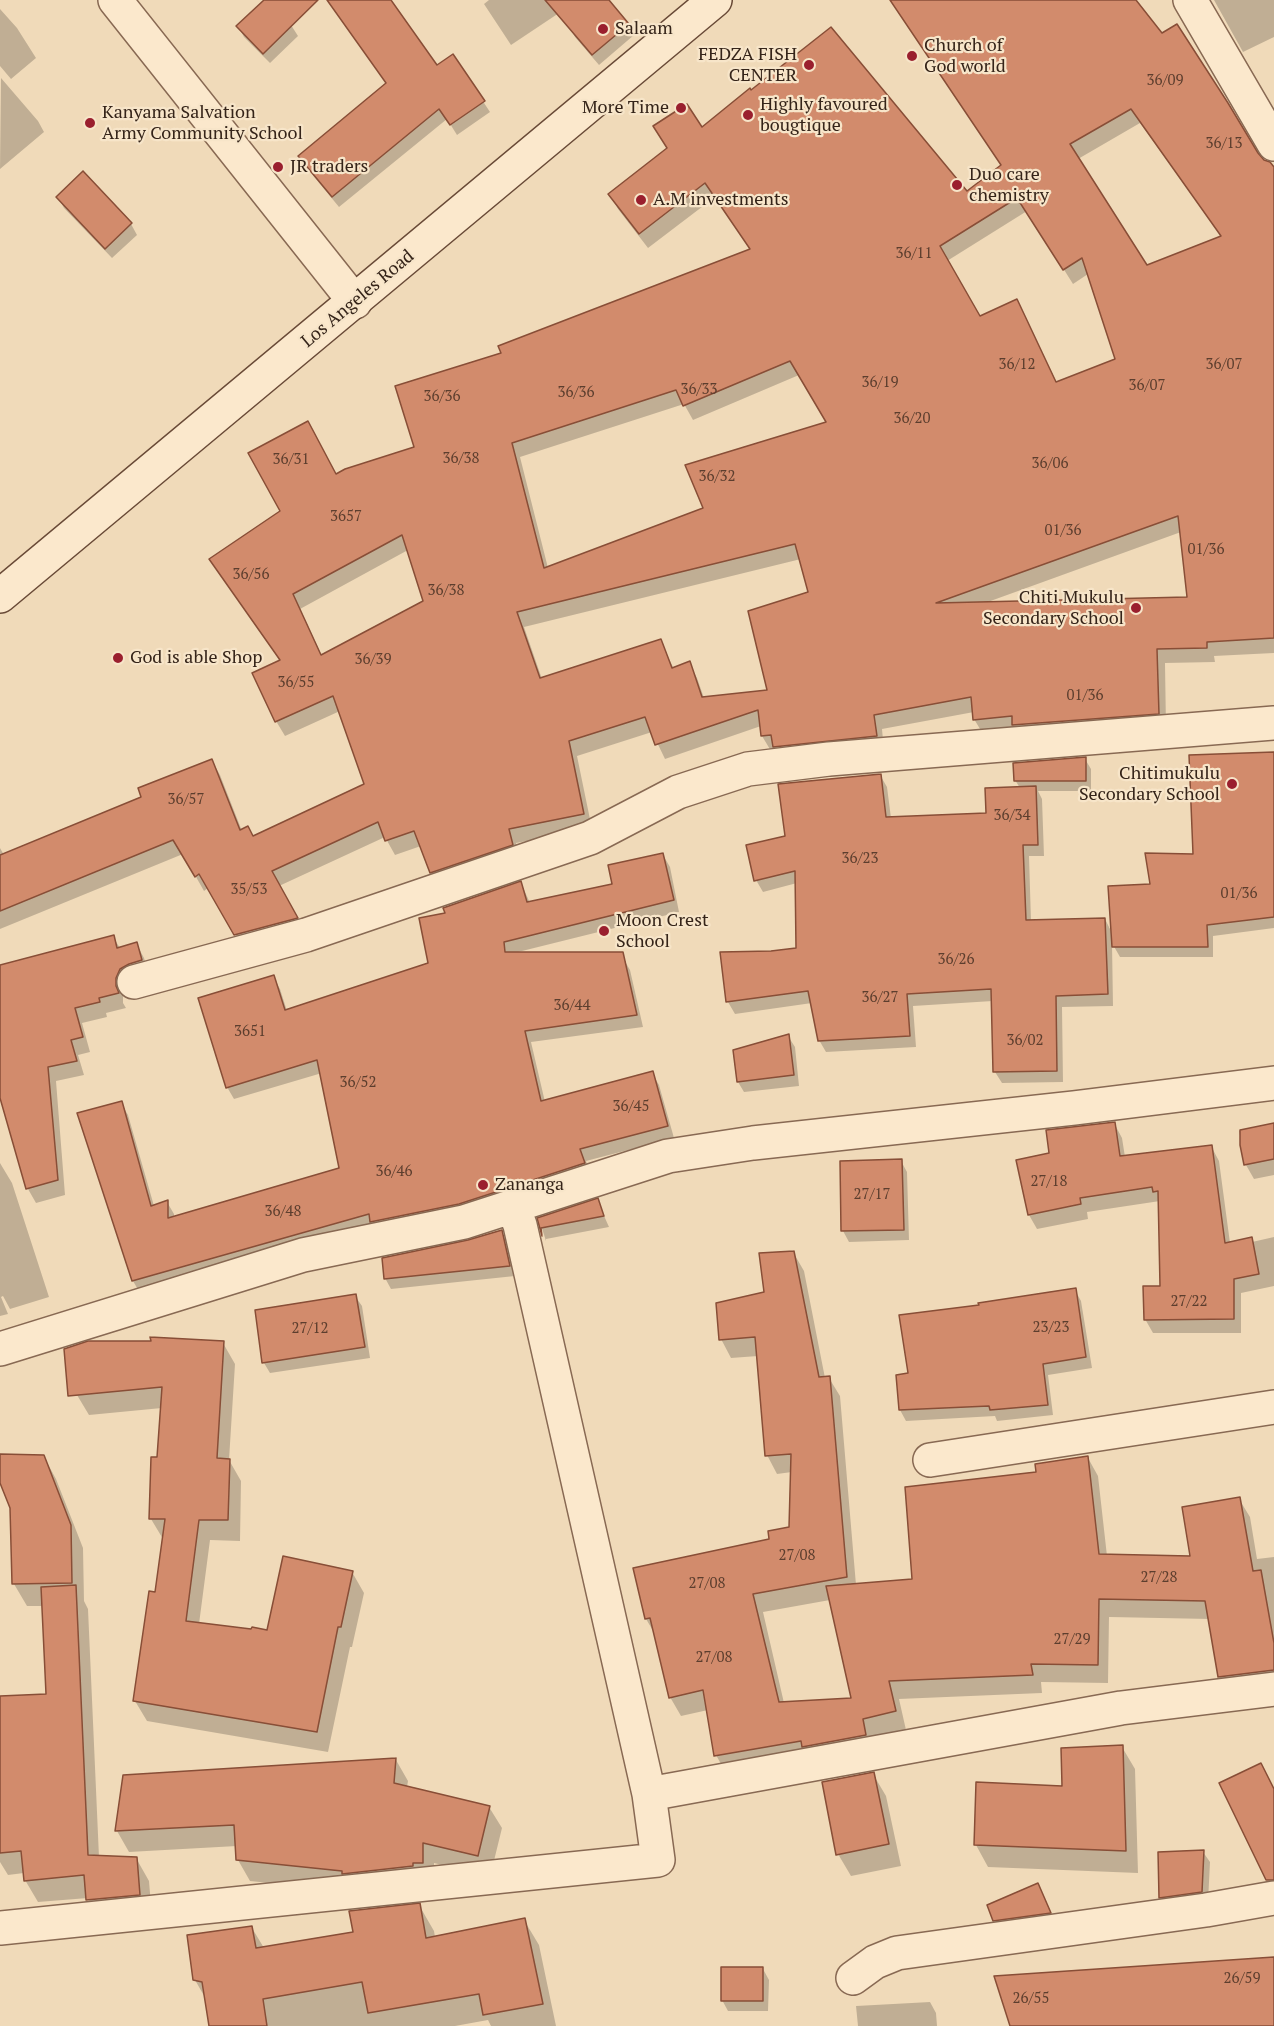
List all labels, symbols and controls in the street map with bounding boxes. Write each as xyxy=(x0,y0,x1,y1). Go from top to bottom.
place label: Salaam xyxy=(615,18,673,40)
marker: Salaam xyxy=(596,22,610,36)
place label: Church of God world xyxy=(924,35,1006,78)
place label: FEDZA FISH CENTER xyxy=(698,44,797,86)
marker: Church of God world xyxy=(905,49,919,63)
marker: FEDZA FISH CENTER xyxy=(802,58,816,72)
house number: 36/09 xyxy=(1146,72,1184,90)
place label: Highly favoured bougtique xyxy=(760,94,888,136)
place label: More Time xyxy=(582,97,669,119)
marker: More Time xyxy=(674,101,688,115)
place label: Kanyama Salvation Army Community School xyxy=(102,102,303,144)
marker: Highly favoured bougtique xyxy=(741,108,755,122)
marker: Kanyama Salvation Army Community School xyxy=(83,116,97,130)
house number: 36/13 xyxy=(1205,135,1243,153)
place label: JR traders xyxy=(290,156,368,178)
marker: JR traders xyxy=(271,160,285,174)
place label: Duo care chemistry xyxy=(969,164,1049,207)
marker: Duo care chemistry xyxy=(950,178,964,192)
place label: A.M investments xyxy=(653,189,788,211)
marker: A.M investments xyxy=(634,193,648,207)
house number: 36/11 xyxy=(895,245,933,263)
street label: Los Angeles Road xyxy=(297,246,419,352)
house number: 36/12 xyxy=(998,356,1036,374)
house number: 36/07 xyxy=(1205,356,1243,374)
house number: 36/19 xyxy=(861,374,899,392)
house number: 36/07 xyxy=(1128,377,1166,395)
house number: 36/33 xyxy=(680,381,718,399)
house number: 36/36 xyxy=(557,384,595,402)
house number: 36/36 xyxy=(423,388,461,406)
house number: 36/20 xyxy=(893,410,931,428)
house number: 36/38 xyxy=(442,450,480,468)
house number: 36/31 xyxy=(272,451,310,469)
house number: 36/06 xyxy=(1031,455,1069,473)
house number: 36/32 xyxy=(698,468,736,486)
house number: 3657 xyxy=(330,508,362,526)
house number: 01/36 xyxy=(1044,522,1082,540)
house number: 01/36 xyxy=(1187,541,1225,559)
house number: 36/56 xyxy=(232,566,270,584)
house number: 36/38 xyxy=(427,582,465,600)
place label: Chiti Mukulu Secondary School xyxy=(983,587,1124,630)
marker: Chiti Mukulu Secondary School xyxy=(1129,601,1143,615)
place label: God is able Shop xyxy=(130,647,262,669)
marker: God is able Shop xyxy=(111,651,125,665)
house number: 36/39 xyxy=(354,651,392,669)
house number: 36/55 xyxy=(277,674,315,692)
house number: 01/36 xyxy=(1066,687,1104,705)
place label: Chitimukulu Secondary School xyxy=(1079,763,1220,806)
marker: Chitimukulu Secondary School xyxy=(1225,777,1239,791)
house number: 36/57 xyxy=(167,791,205,809)
house number: 36/34 xyxy=(993,807,1031,825)
house number: 36/23 xyxy=(841,850,879,868)
house number: 35/53 xyxy=(230,881,268,899)
house number: 01/36 xyxy=(1220,885,1258,903)
place label: Moon Crest School xyxy=(616,910,709,952)
marker: Moon Crest School xyxy=(597,924,611,938)
house number: 36/26 xyxy=(937,951,975,969)
house number: 36/27 xyxy=(861,989,899,1007)
house number: 36/44 xyxy=(553,997,591,1015)
house number: 3651 xyxy=(234,1023,266,1041)
house number: 36/02 xyxy=(1006,1032,1044,1050)
house number: 36/52 xyxy=(339,1074,377,1092)
house number: 36/45 xyxy=(612,1098,650,1116)
house number: 36/46 xyxy=(375,1163,413,1181)
house number: 27/18 xyxy=(1030,1173,1068,1191)
place label: Zananga xyxy=(495,1174,564,1196)
marker: Zananga xyxy=(476,1178,490,1192)
house number: 27/17 xyxy=(853,1186,891,1204)
house number: 36/48 xyxy=(264,1203,302,1221)
house number: 27/22 xyxy=(1170,1293,1208,1311)
house number: 23/23 xyxy=(1032,1319,1070,1337)
house number: 27/12 xyxy=(291,1320,329,1338)
house number: 27/08 xyxy=(778,1547,816,1565)
house number: 27/28 xyxy=(1140,1569,1178,1587)
house number: 27/08 xyxy=(688,1575,726,1593)
house number: 27/29 xyxy=(1053,1631,1091,1649)
house number: 27/08 xyxy=(695,1649,733,1667)
house number: 26/59 xyxy=(1223,1970,1261,1988)
house number: 26/55 xyxy=(1012,1990,1050,2008)

